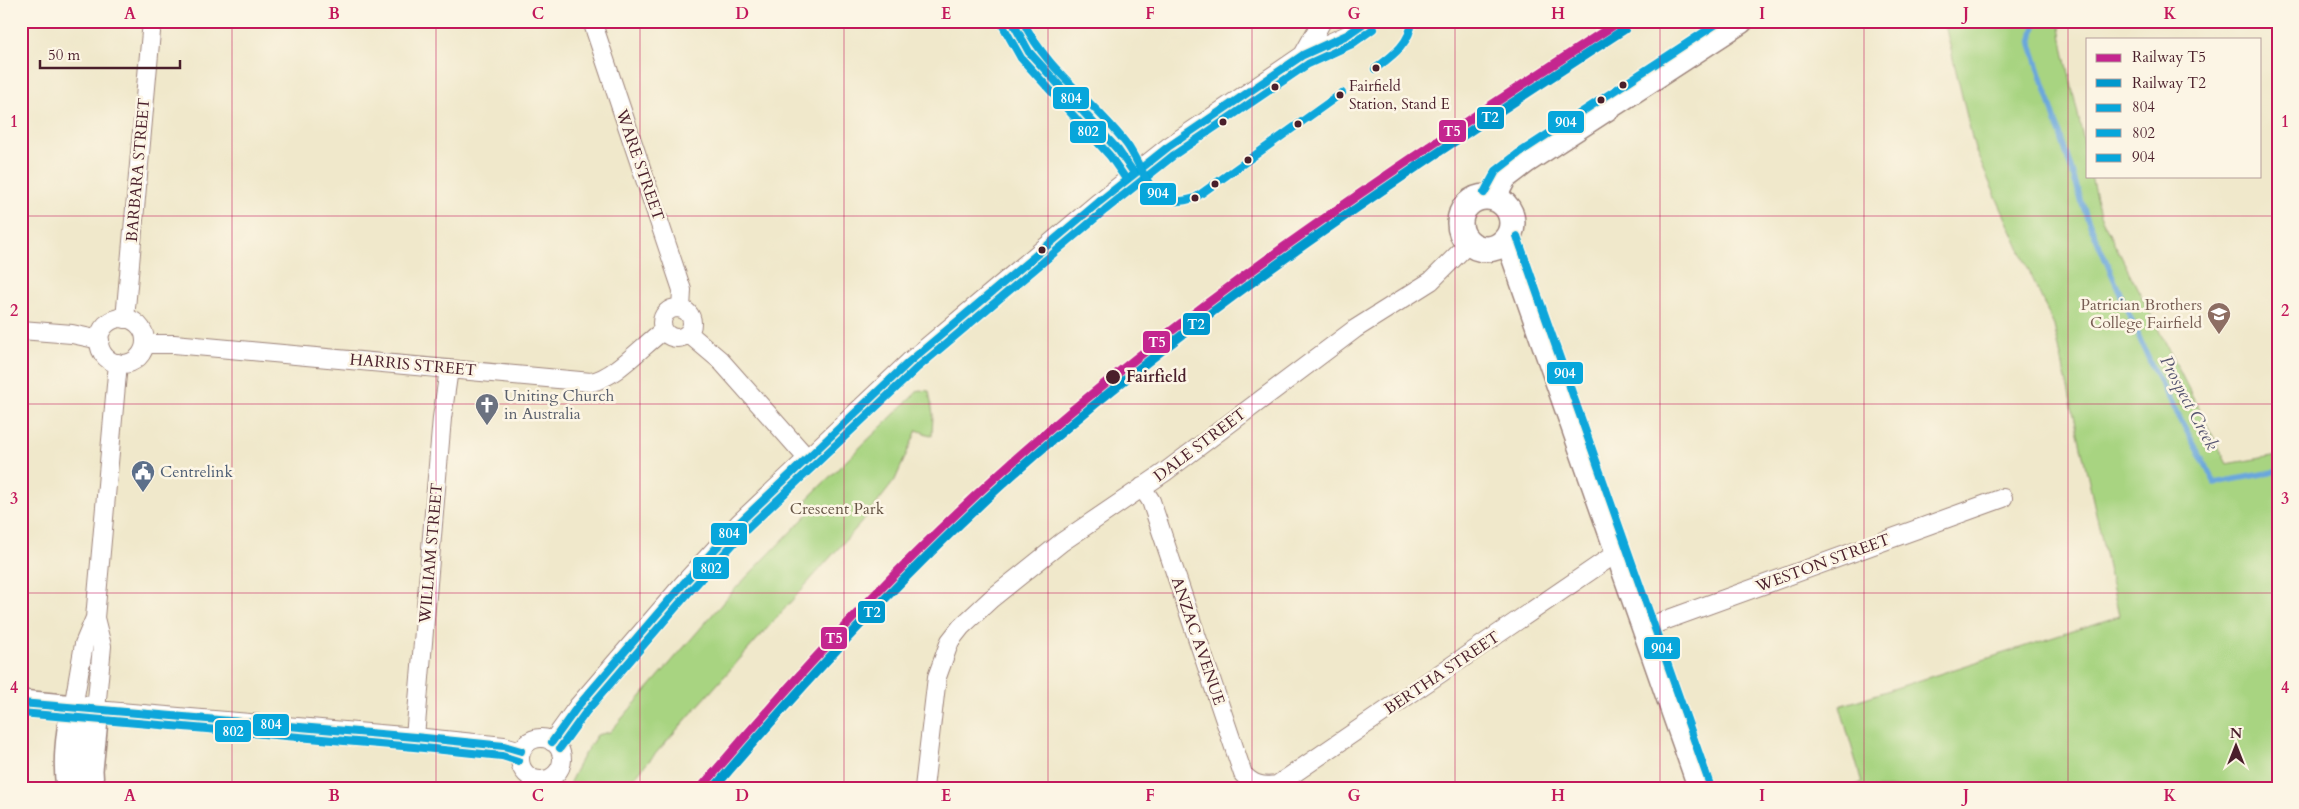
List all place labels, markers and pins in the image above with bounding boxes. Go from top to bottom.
unlabelled marker [1371,63,1381,73]
place label: Fairfield Station, Stand E [1349,76,1450,114]
unlabelled marker [1618,80,1628,90]
unlabelled marker [1270,82,1280,92]
marker: Fairfield Station, Stand E [1335,90,1345,100]
unlabelled marker [1596,95,1606,105]
unlabelled marker [1218,117,1228,127]
unlabelled marker [1293,119,1303,129]
unlabelled marker [1243,155,1253,165]
unlabelled marker [1210,179,1220,189]
unlabelled marker [1190,193,1200,203]
unlabelled marker [1037,245,1047,255]
place label: Patrician Brothers College Fairfield [2080,294,2202,334]
school or university icon: Patrician Brothers College Fairfield [2206,301,2232,335]
place label: Fairfield [1126,366,1187,388]
marker: Fairfield [1104,368,1122,386]
place label: Uniting Church in Australia [504,385,615,425]
church icon: Uniting Church in Australia [474,392,500,426]
public building icon: Centrelink [130,459,156,493]
place label: Centrelink [160,461,233,483]

